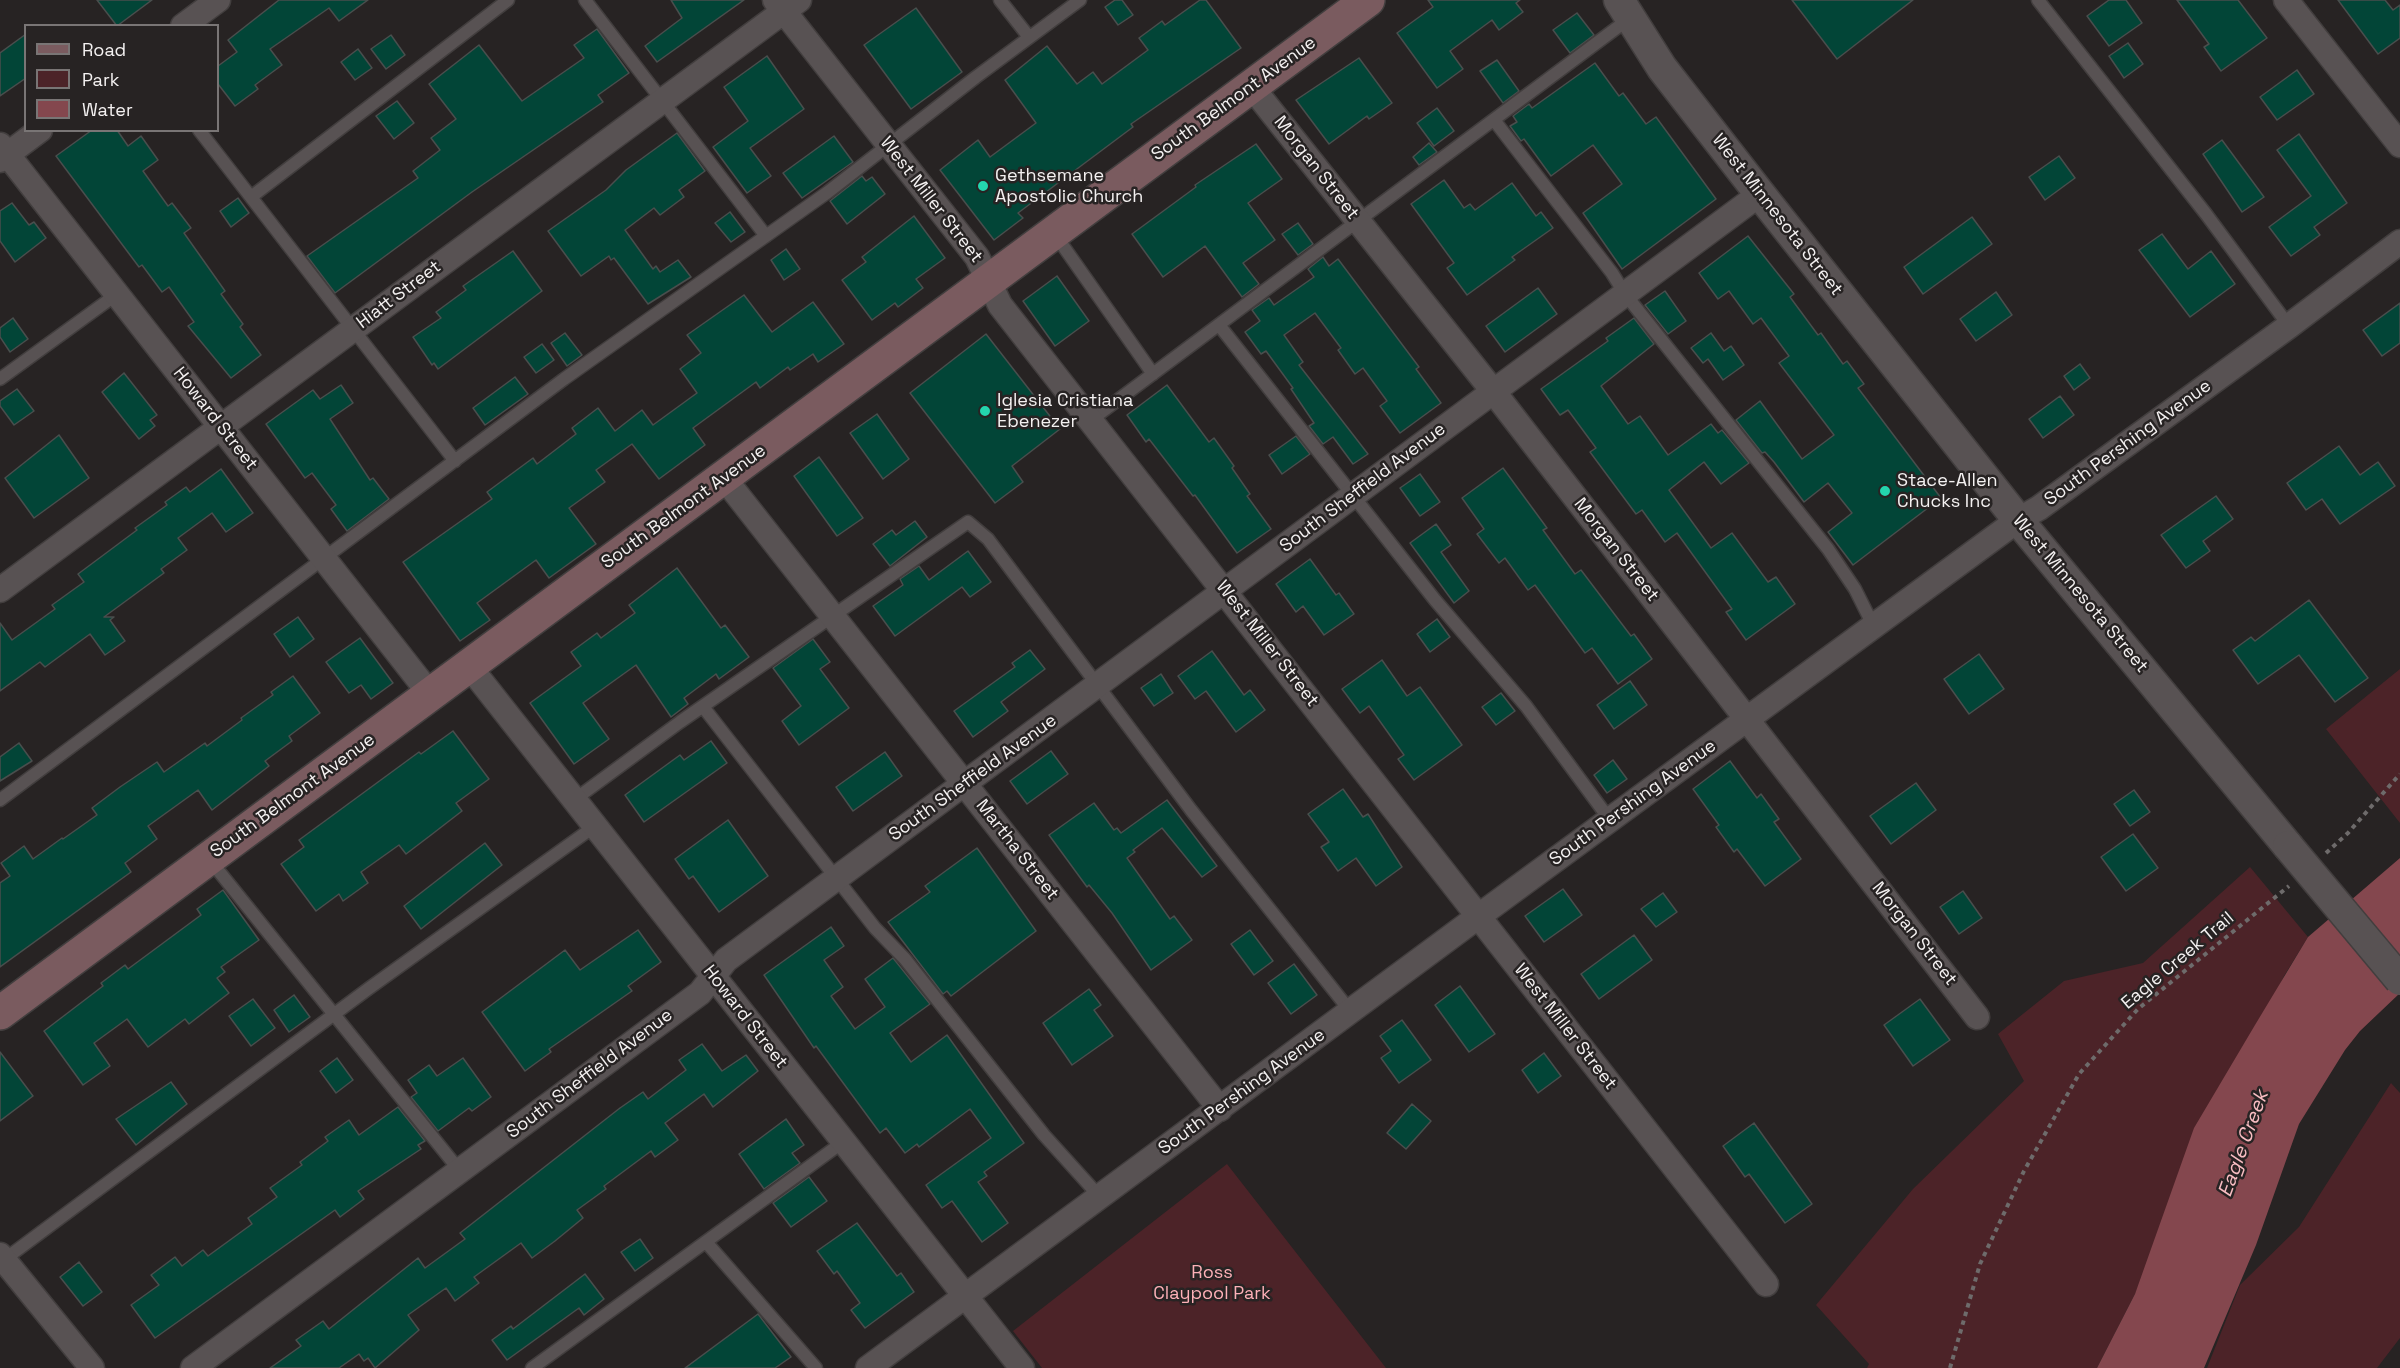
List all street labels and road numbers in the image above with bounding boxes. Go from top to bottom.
street label: South Belmont Avenue [1148,32,1320,166]
street label: Morgan Street [1269,112,1363,224]
street label: West Minnesota Street [1707,130,1847,300]
street label: West Miller Street [875,133,987,267]
street label: Hiatt Street [352,256,446,334]
street label: Howard Street [168,363,262,475]
street label: South Pershing Avenue [2040,375,2216,511]
street label: South Sheffield Avenue [1276,419,1450,557]
street label: South Belmont Avenue [598,440,770,574]
street label: Morgan Street [1569,494,1663,606]
street label: West Minnesota Street [2008,511,2152,677]
street label: West Miller Street [1211,577,1323,711]
street label: South Sheffield Avenue [885,710,1061,846]
street label: South Belmont Avenue [207,729,379,863]
street label: South Pershing Avenue [1545,735,1721,871]
street label: Martha Street [971,795,1063,905]
street label: Morgan Street [1867,878,1961,990]
street label: Eagle Creek Trail [2117,908,2239,1014]
street label: West Miller Street [1509,960,1621,1094]
street label: Howard Street [698,961,792,1073]
street label: South Sheffield Avenue [503,1005,677,1143]
street label: South Pershing Avenue [1154,1024,1330,1160]

